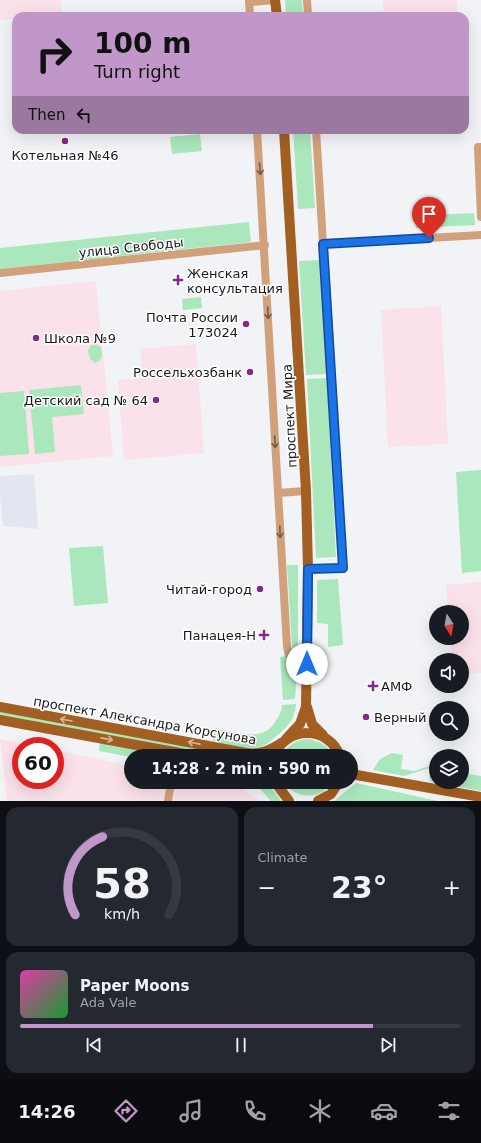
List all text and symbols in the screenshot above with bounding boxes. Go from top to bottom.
text: 100 m [94,27,191,60]
icon: right [28,28,80,80]
text: Turn right [94,61,180,82]
icon: left [73,104,95,126]
text: Then [28,106,65,124]
marker: Котельная №46 [60,136,70,146]
place label: Котельная №46 [11,148,119,163]
one-way arrow [256,162,263,175]
pin [412,197,446,238]
icon: arrive [418,203,440,225]
street label: улица Свободы [78,235,184,260]
place label: Женская консультация [187,266,283,296]
marker: Женская консультация [172,274,184,286]
one-way arrow [265,306,272,319]
place label: Почта России 173024 [146,310,238,340]
marker: Почта России 173024 [241,319,251,329]
place label: Школа №9 [44,331,116,346]
marker: Школа №9 [31,333,41,343]
street label: проспект Мира [279,364,300,468]
place label: Россельхозбанк [133,365,242,380]
marker: Россельхозбанк [245,367,255,377]
place label: Детский сад № 64 [24,393,148,408]
marker: Детский сад № 64 [151,395,161,405]
one-way arrow [272,435,279,448]
one-way arrow [276,525,283,538]
place label: Читай-город [166,582,252,597]
marker: Читай-город [255,584,265,594]
north arrow [429,605,469,645]
map controls [429,605,469,789]
place label: Панацея-Н [183,628,256,643]
marker: Панацея-Н [259,630,269,640]
position arrow [286,643,328,685]
button: sound [429,653,469,693]
place label: АМФ [381,679,412,694]
marker: АМФ [368,681,378,691]
street label: проспект Александра Корсунова [32,693,258,748]
button: search [429,701,469,741]
place label: Верный [374,710,426,725]
marker: Верный [361,712,371,722]
one-way arrow [60,715,73,723]
one-way arrow [100,736,113,744]
speed limit sign: 60 [12,737,64,789]
one-way arrow [188,739,201,747]
button: layers [429,749,469,789]
text: 14:28 · 2 min · 590 m [151,760,331,778]
text: Climate [258,850,308,865]
text: 58 [93,858,151,907]
text: 23° [331,870,388,905]
text: − [258,875,276,900]
text: + [443,875,461,900]
text: km/h [104,905,140,921]
text: Paper Moons [80,977,189,995]
text: Ada Vale [80,995,136,1010]
icon: previous [83,1034,105,1056]
icon: pause [230,1034,252,1056]
icon: next [377,1034,399,1056]
icon: directions [112,1097,140,1125]
icon: music [177,1097,205,1125]
icon: phone [241,1097,269,1125]
icon: climate [306,1097,334,1125]
icon: car [370,1097,398,1125]
icon: filters [435,1097,463,1125]
text: 14:26 [18,1101,76,1122]

